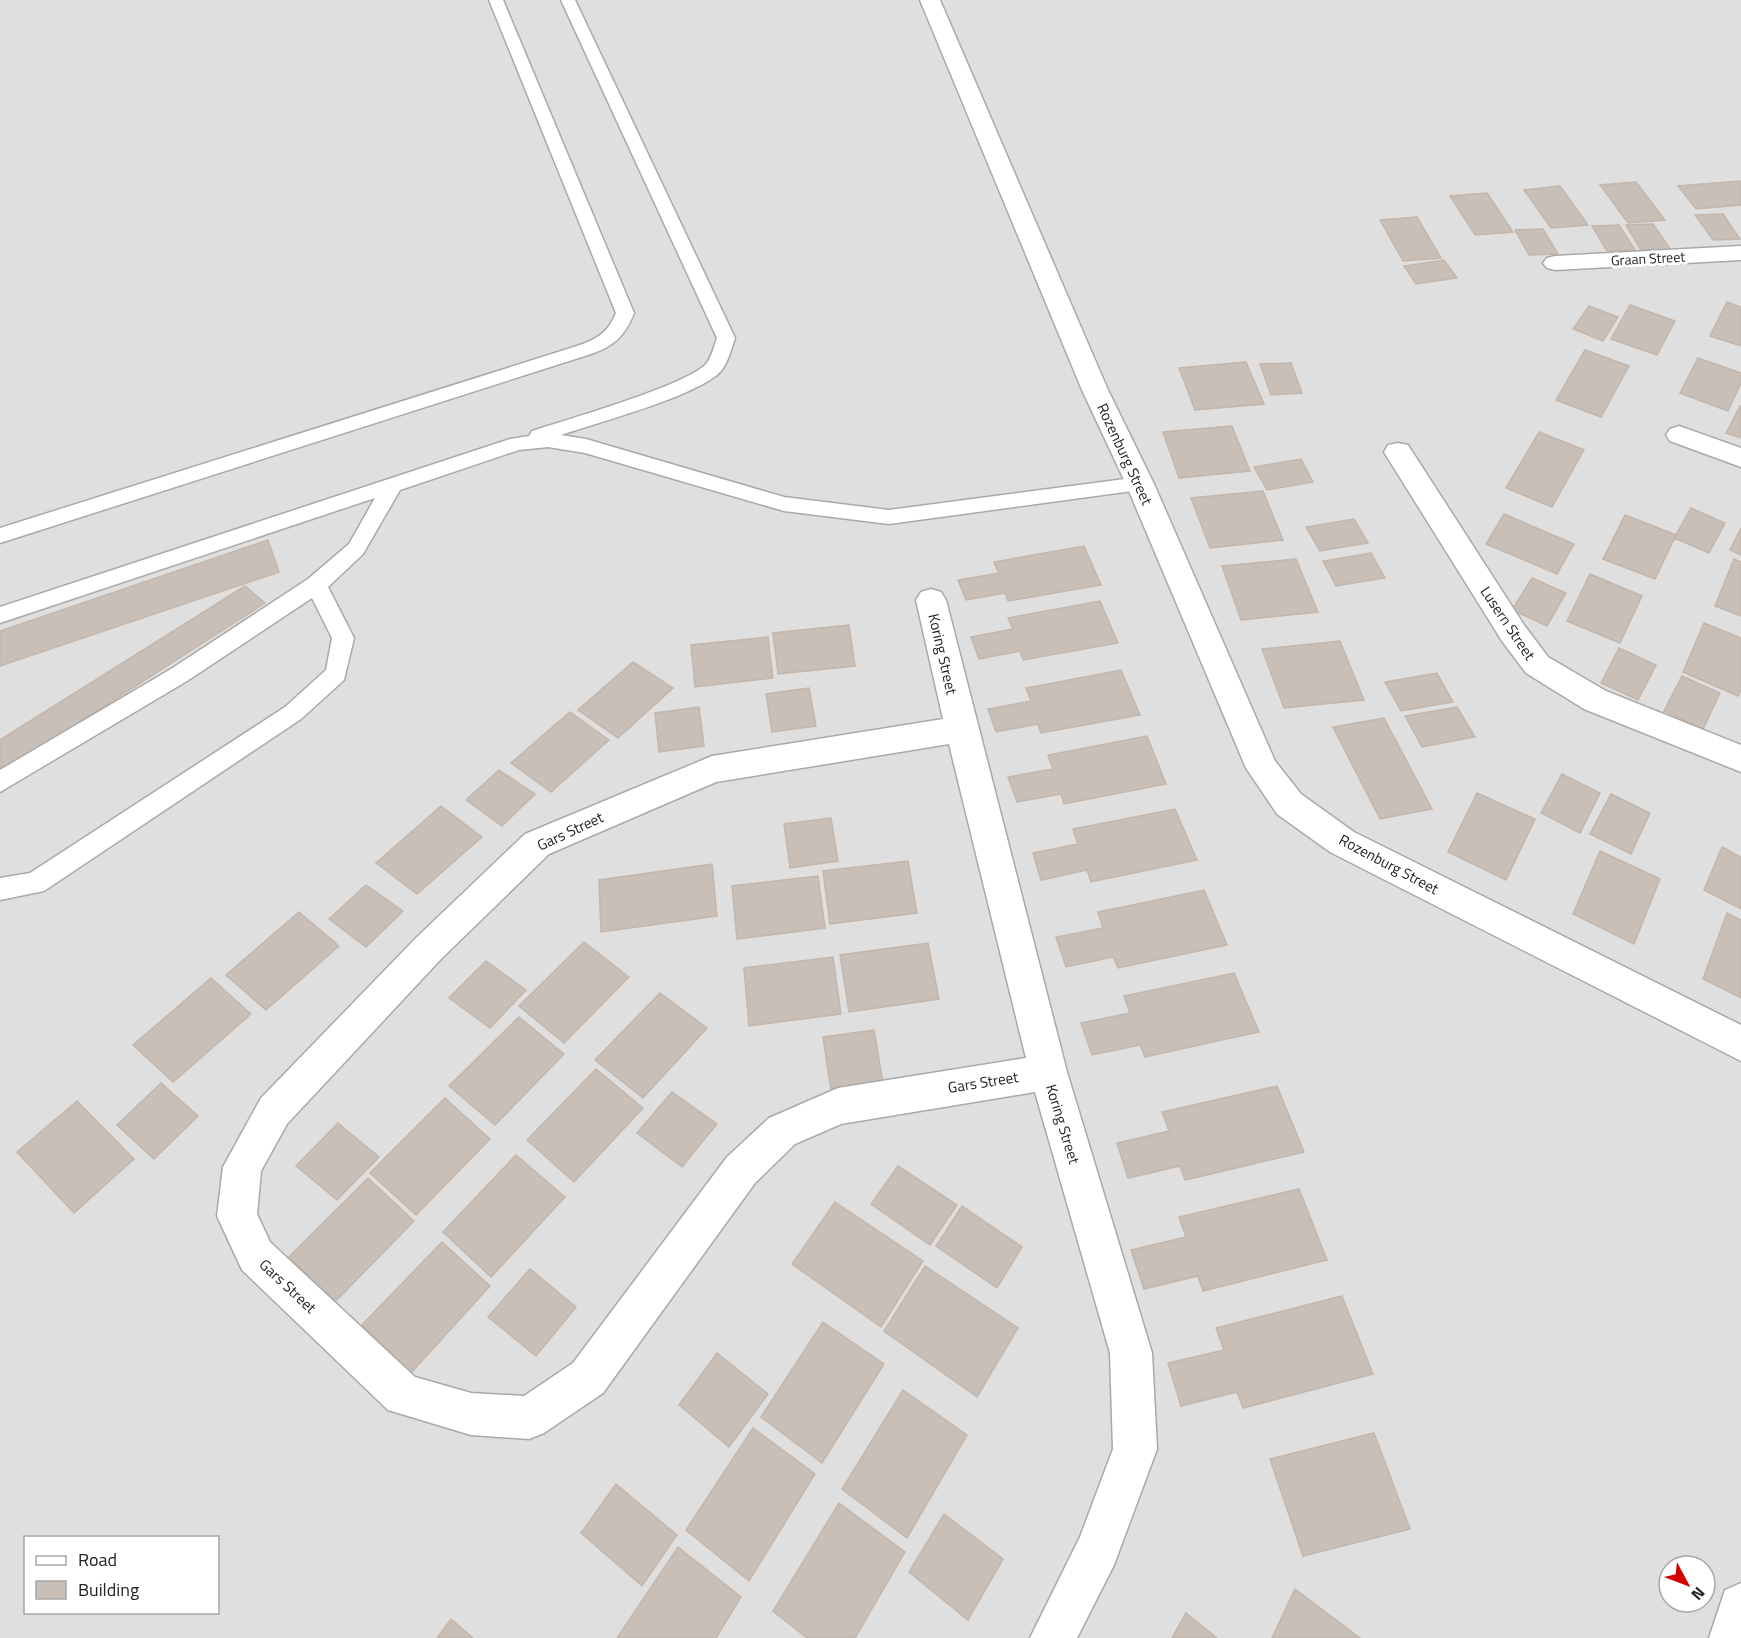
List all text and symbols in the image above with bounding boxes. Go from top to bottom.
street label: Graan Street [1610,246,1686,270]
street label: Rozenburg Street [1091,399,1159,509]
street label: Lusern Street [1475,581,1542,665]
street label: Koring Street [923,611,964,697]
street label: Gars Street [533,805,608,856]
street label: Rozenburg Street [1335,828,1444,900]
street label: Gars Street [946,1065,1021,1099]
street label: Koring Street [1040,1081,1086,1167]
street label: Gars Street [254,1253,322,1319]
legend [24,1536,219,1614]
text: Road [78,1546,117,1573]
north arrow [1657,1554,1717,1614]
text: Building [78,1576,139,1603]
text: N [1686,1582,1711,1606]

